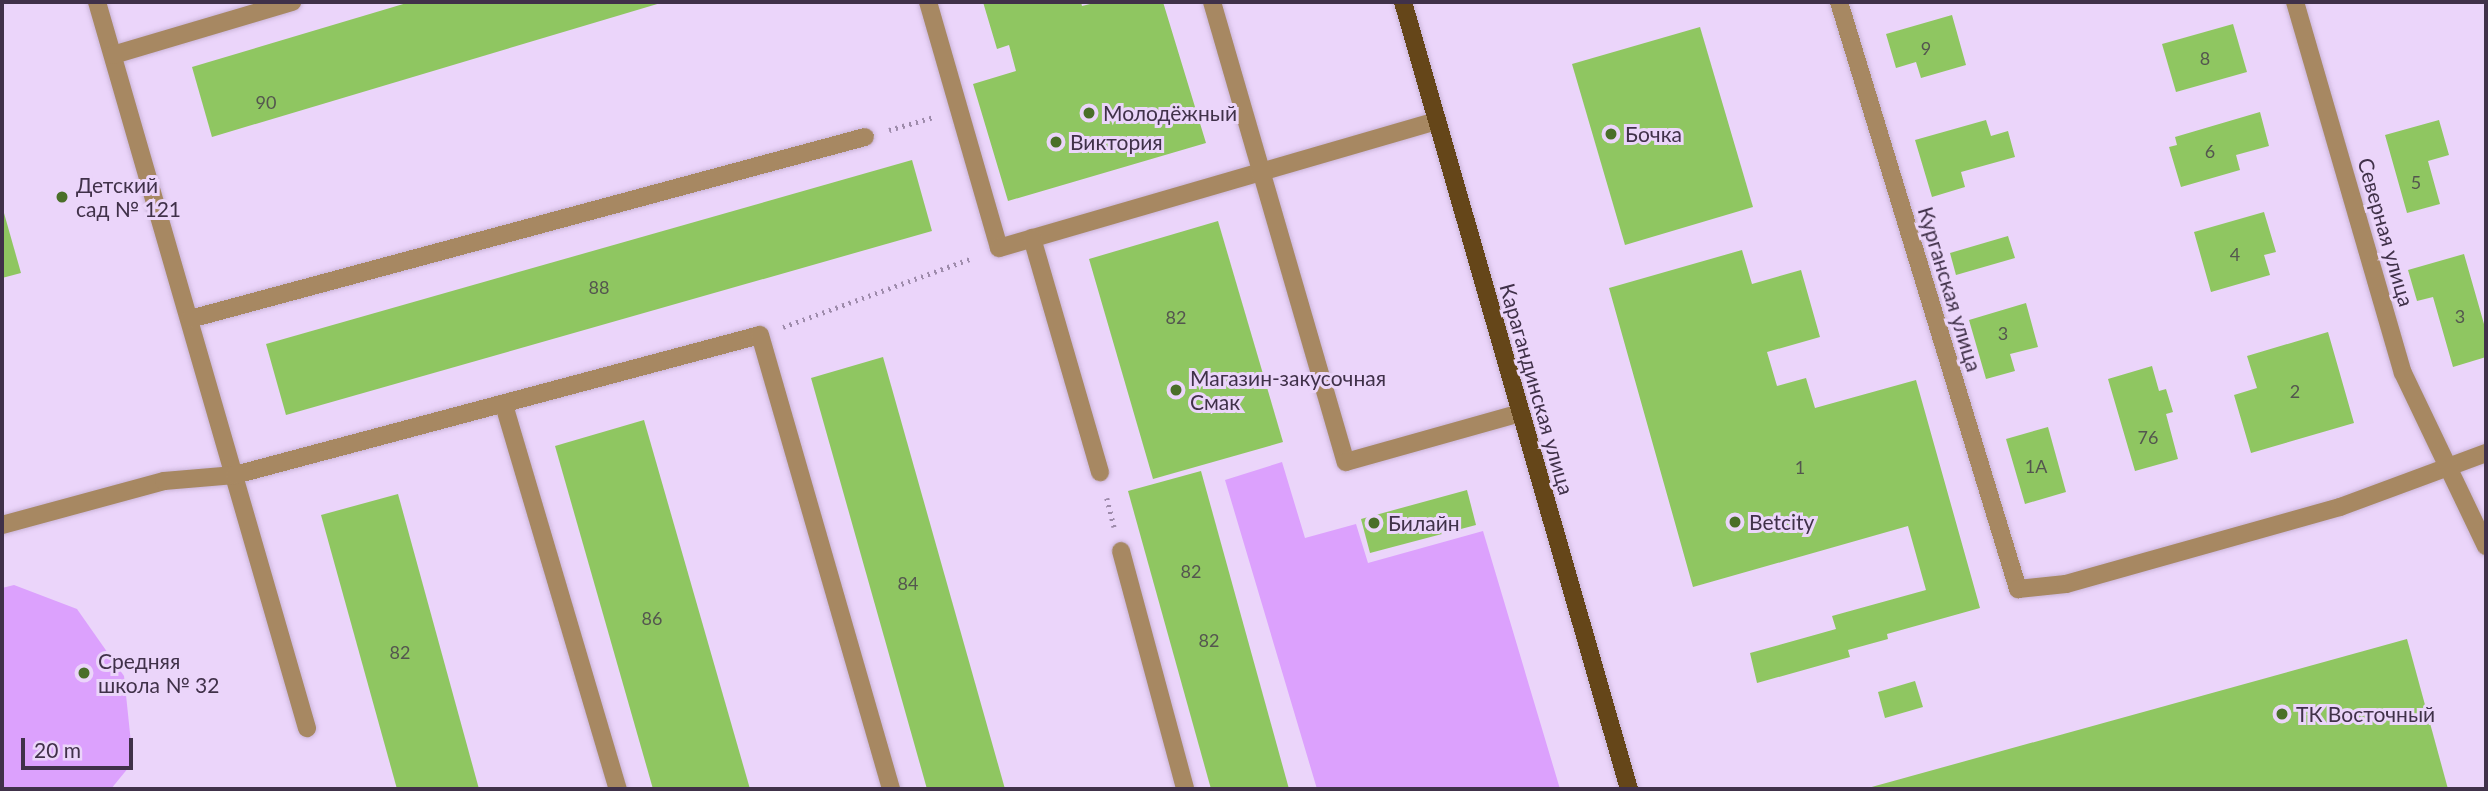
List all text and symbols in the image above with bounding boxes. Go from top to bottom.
house number: 9 [1921,37,1931,59]
house number: 8 [2200,47,2210,69]
house number: 90 [256,91,276,113]
place label: Молодёжный [1103,100,1237,126]
marker: Молодёжный [1081,105,1097,121]
place label: Бочка [1625,121,1682,147]
marker: Бочка [1603,126,1619,142]
place label: Виктория [1070,129,1163,155]
marker: Виктория [1048,134,1064,150]
house number: 6 [2205,140,2215,162]
street label: Северная улица [2353,155,2419,309]
house number: 5 [2411,171,2421,193]
place label: Детский сад № 121 [76,172,181,222]
marker: Детский сад № 121 [54,189,70,205]
street label: Курганская улица [1913,204,1987,374]
house number: 4 [2230,243,2240,265]
house number: 88 [589,276,609,298]
street label: Карагандинская улица [1495,280,1579,498]
house number: 3 [2455,305,2465,327]
house number: 82 [1166,306,1186,328]
house number: 3 [1998,322,2008,344]
place label: Магазин-закусочная Смак [1190,365,1386,415]
house number: 2 [2290,380,2300,402]
marker: Магазин-закусочная Смак [1168,382,1184,398]
house number: 76 [2138,426,2158,448]
house number: 1А [2025,455,2047,477]
house number: 1 [1795,456,1805,478]
place label: Betcity [1749,509,1814,535]
place label: Билайн [1388,510,1460,536]
marker: Betcity [1727,514,1743,530]
marker: Билайн [1366,515,1382,531]
house number: 82 [1181,560,1201,582]
house number: 84 [898,572,918,594]
house number: 86 [642,607,662,629]
house number: 82 [1199,629,1219,651]
house number: 82 [390,641,410,663]
place label: Средняя школа № 32 [98,648,219,698]
marker: Средняя школа № 32 [76,665,92,681]
place label: ТК Восточный [2296,701,2435,727]
marker: ТК Восточный [2274,706,2290,722]
scale bar [24,724,136,768]
text: 20 m [34,737,81,762]

